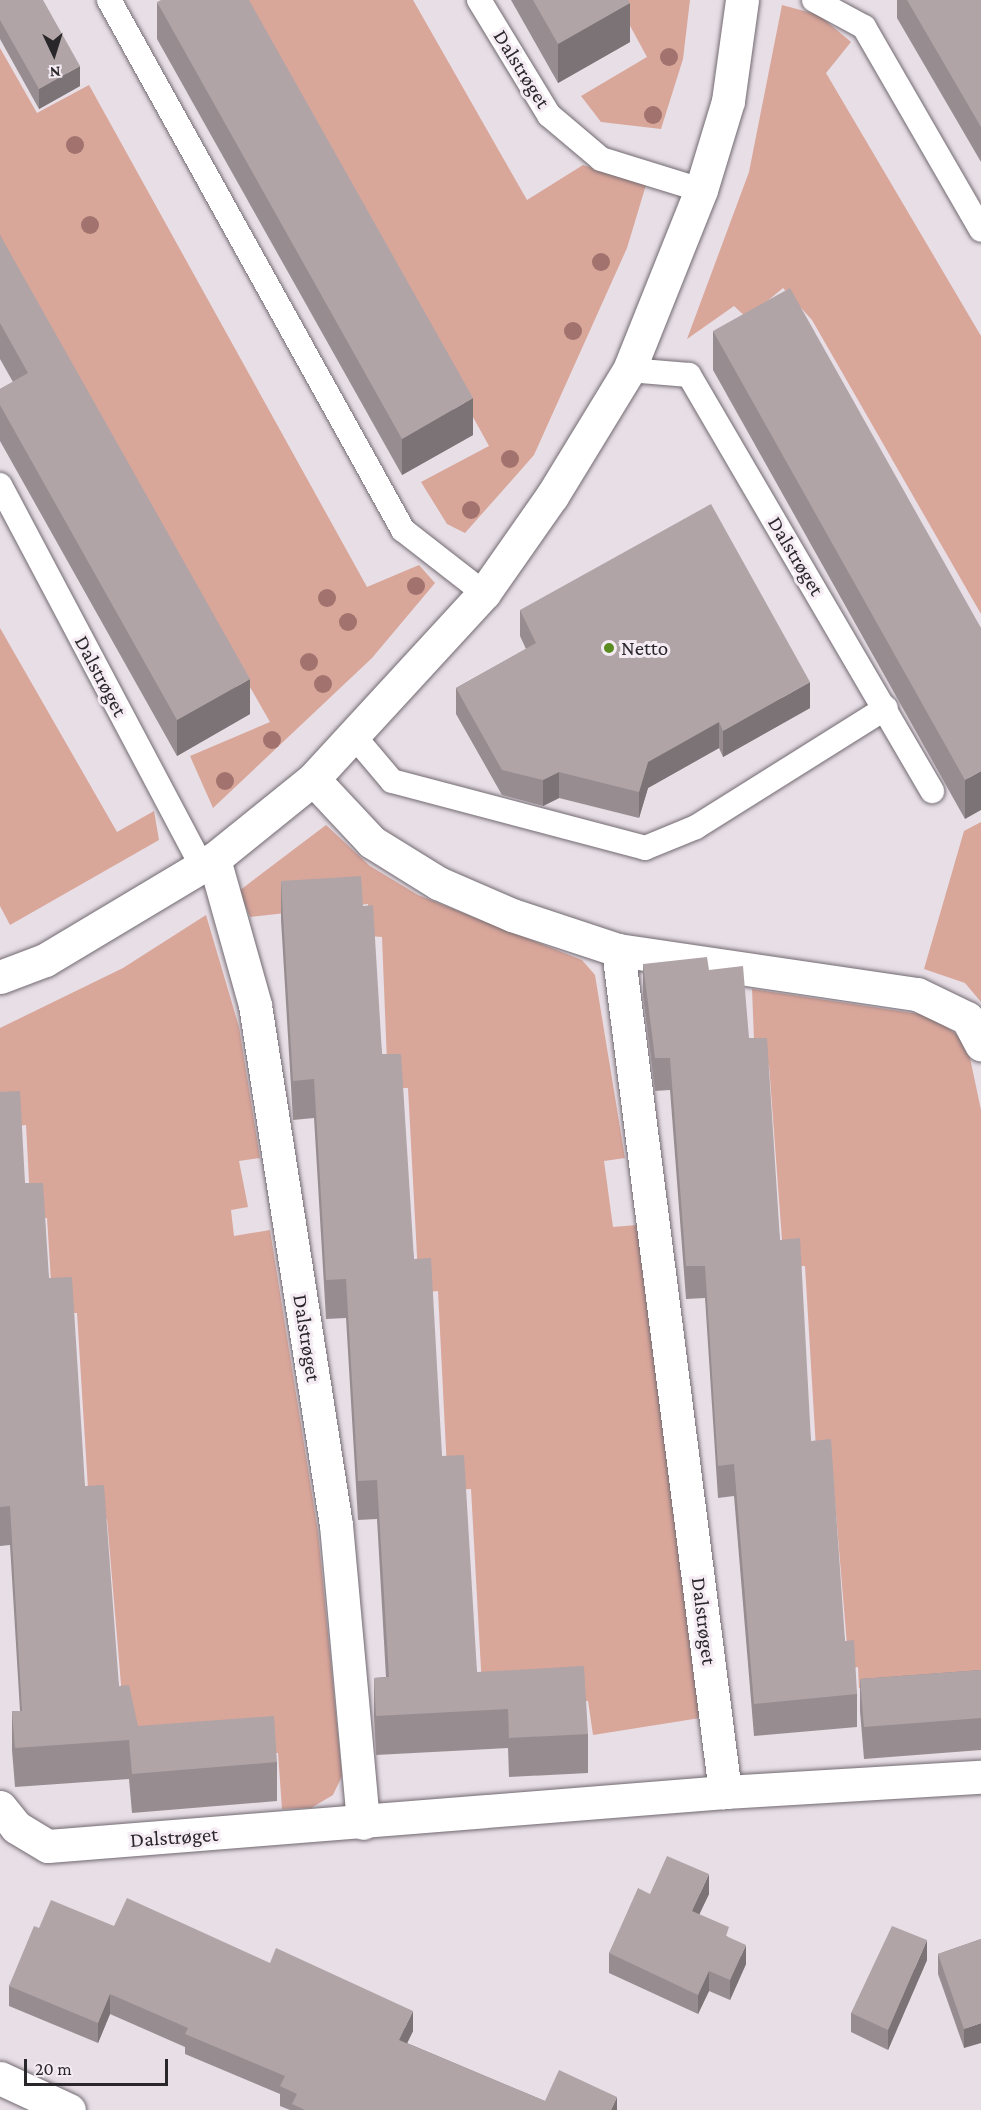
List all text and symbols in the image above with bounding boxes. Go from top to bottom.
north arrow [24,24,84,84]
street label: Dalstrøget [488,25,556,113]
text: N [49,64,61,81]
street label: Dalstrøget [763,512,829,600]
street label: Dalstrøget [69,631,133,721]
place label: Netto [621,635,668,661]
marker: Netto [602,641,616,655]
street label: Dalstrøget [288,1293,326,1383]
street label: Dalstrøget [686,1576,722,1666]
street label: Dalstrøget [129,1821,219,1853]
scale bar [27,2047,171,2085]
text: 20 m [35,2059,72,2079]

